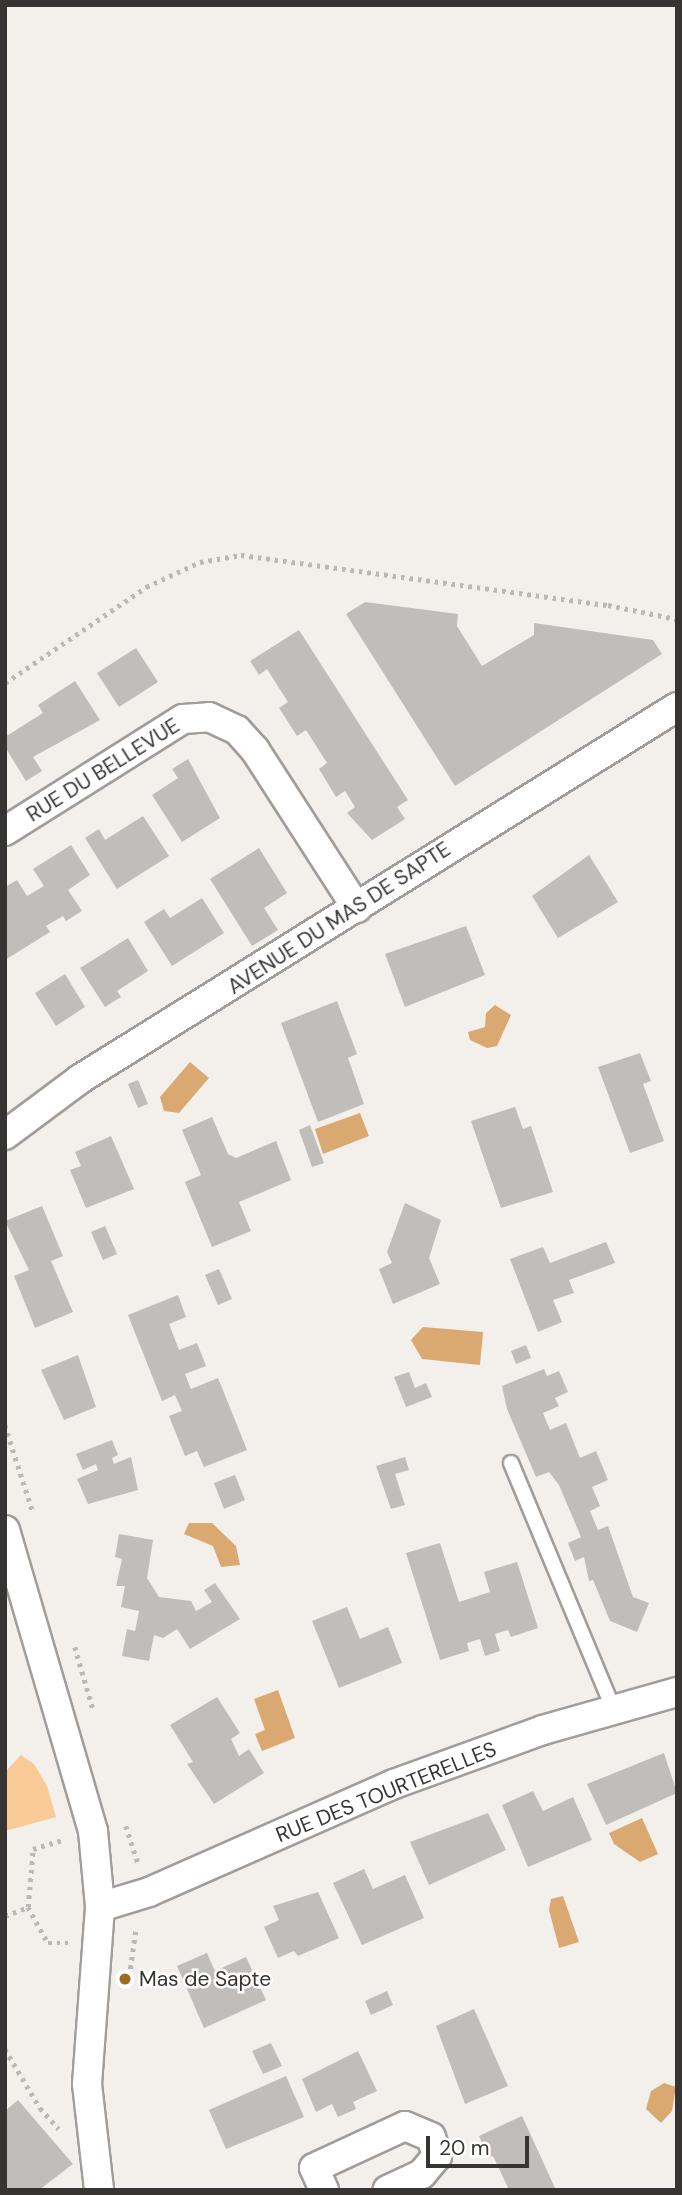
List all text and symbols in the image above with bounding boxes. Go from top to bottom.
street label: RUE DU BELLEVUE [22,713,184,827]
street label: AVENUE DU MAS DE SAPTE [223,836,455,1000]
street label: RUE DES TOURTERELLES [272,1736,500,1848]
place label: Mas de Sapte [139,1966,271,1992]
marker: Mas de Sapte [117,1971,133,1987]
scale bar [430,2122,533,2166]
text: 20 m [439,2134,490,2162]

